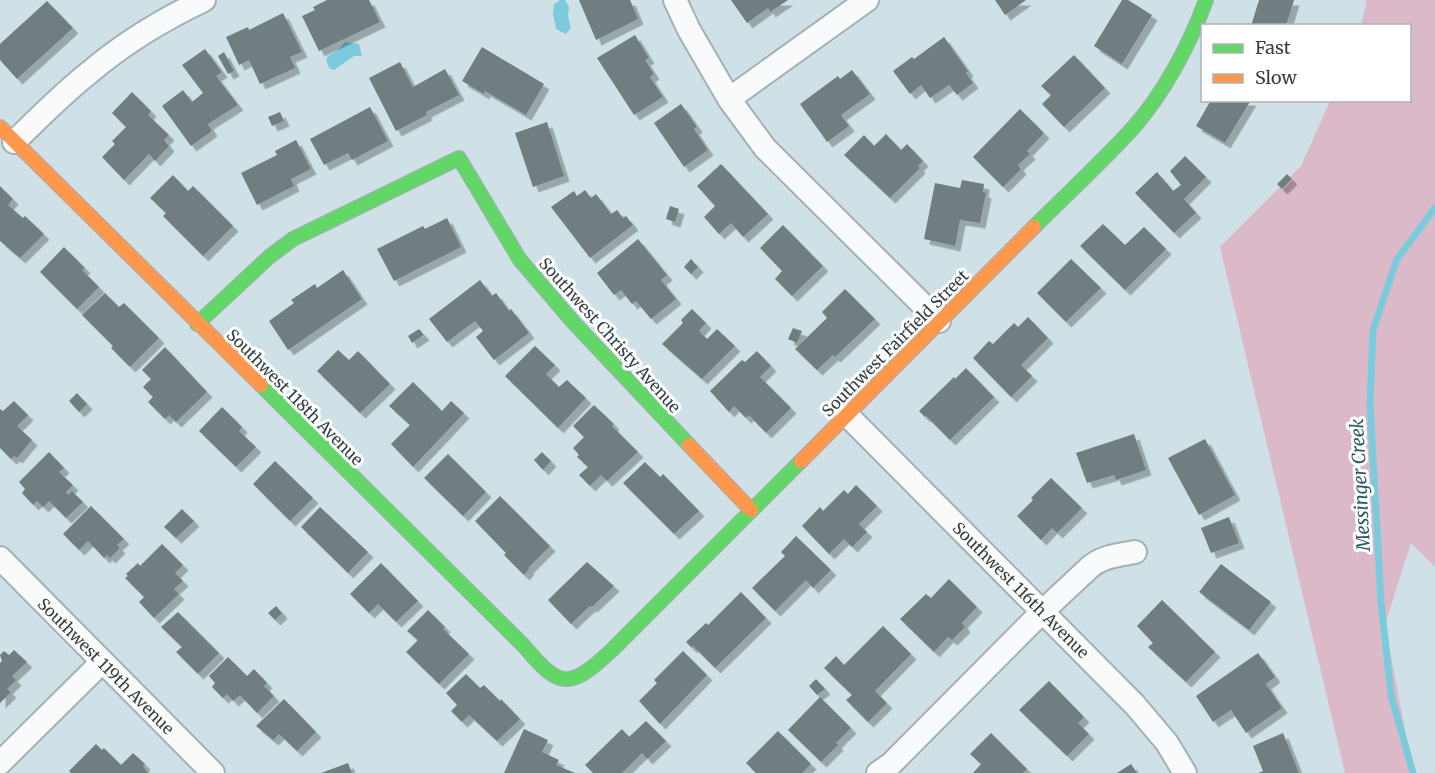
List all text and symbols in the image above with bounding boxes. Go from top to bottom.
legend [1201,24,1411,102]
text: Fast [1255,36,1291,59]
text: Slow [1255,66,1298,89]
street label: Southwest Christy Avenue [535,253,685,417]
street label: Southwest Fairfield Street [818,265,973,420]
street label: Southwest 118th Avenue [223,325,367,469]
water label: Messinger Creek [1345,418,1375,553]
street label: Southwest 116th Avenue [949,518,1093,662]
street label: Southwest 119th Avenue [34,594,178,738]

